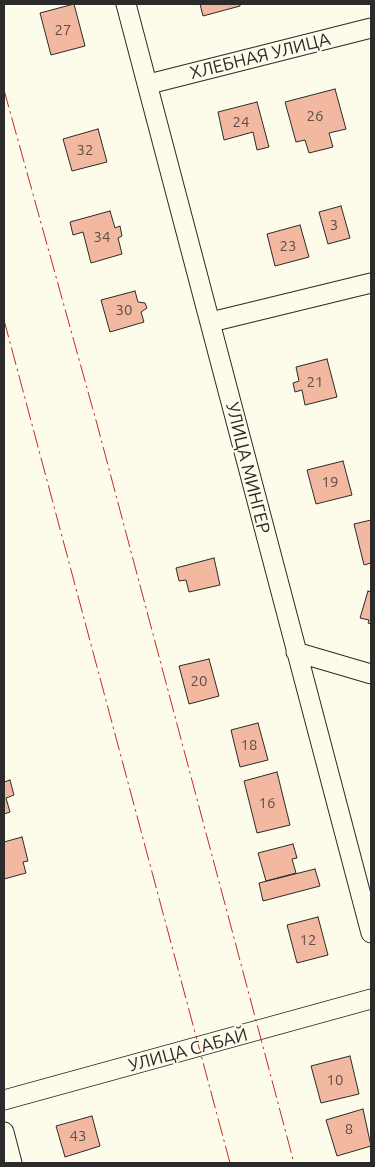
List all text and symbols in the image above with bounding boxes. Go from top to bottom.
house number: 27 [55,21,71,39]
street label: ХЛЕБНАЯ УЛИЦА [188,28,332,84]
house number: 26 [307,107,323,125]
house number: 24 [233,113,249,131]
house number: 32 [77,141,93,159]
house number: 3 [330,216,338,234]
house number: 34 [94,228,110,246]
house number: 23 [280,237,296,255]
house number: 30 [116,301,132,319]
house number: 21 [307,373,323,391]
street label: УЛИЦА МИНГЕР [221,400,275,536]
house number: 19 [322,473,338,491]
house number: 20 [191,672,207,690]
house number: 18 [241,736,257,754]
house number: 16 [259,794,275,812]
house number: 12 [300,931,316,949]
street label: УЛИЦА САБАЙ [126,1024,250,1076]
house number: 10 [327,1071,343,1089]
house number: 8 [345,1120,353,1138]
house number: 43 [70,1127,86,1145]

